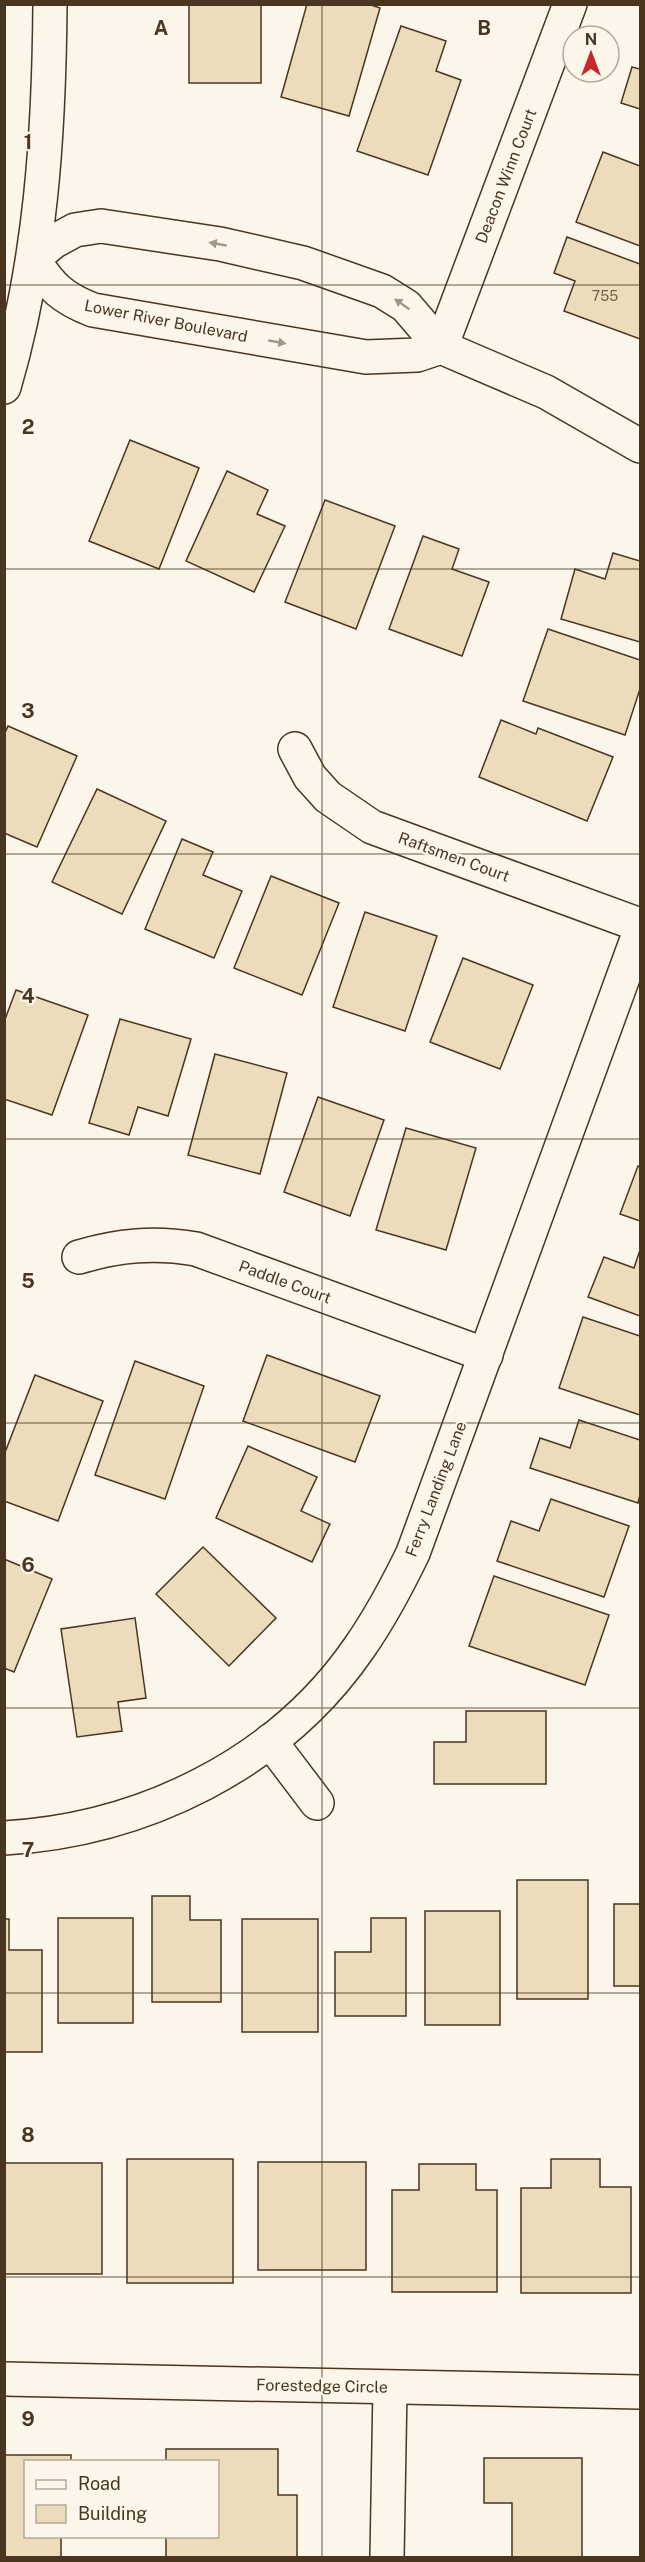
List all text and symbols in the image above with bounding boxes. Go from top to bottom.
text: A [154,16,168,40]
text: B [477,16,491,40]
north arrow [561,24,621,84]
text: N [585,30,597,49]
street label: Deacon Winn Court [472,106,540,246]
text: 1 [24,130,32,154]
one-way arrow [208,239,227,248]
house number: 755 [592,288,618,304]
street label: Lower River Boulevard [83,296,249,346]
one-way arrow [394,298,410,310]
one-way arrow [268,337,287,346]
text: 2 [22,415,34,439]
text: 3 [21,699,35,723]
street label: Raftsmen Court [396,828,512,886]
text: 4 [21,984,35,1008]
street label: Paddle Court [236,1256,334,1308]
text: 5 [21,1269,35,1293]
street label: Ferry Landing Lane [401,1419,471,1559]
text: 6 [21,1553,35,1577]
text: 7 [22,1838,34,1862]
text: 8 [21,2123,35,2147]
street label: Forestedge Circle [256,2375,388,2397]
text: 9 [21,2407,35,2431]
legend [24,2460,219,2538]
text: Road [78,2473,121,2494]
text: Building [78,2503,147,2524]

